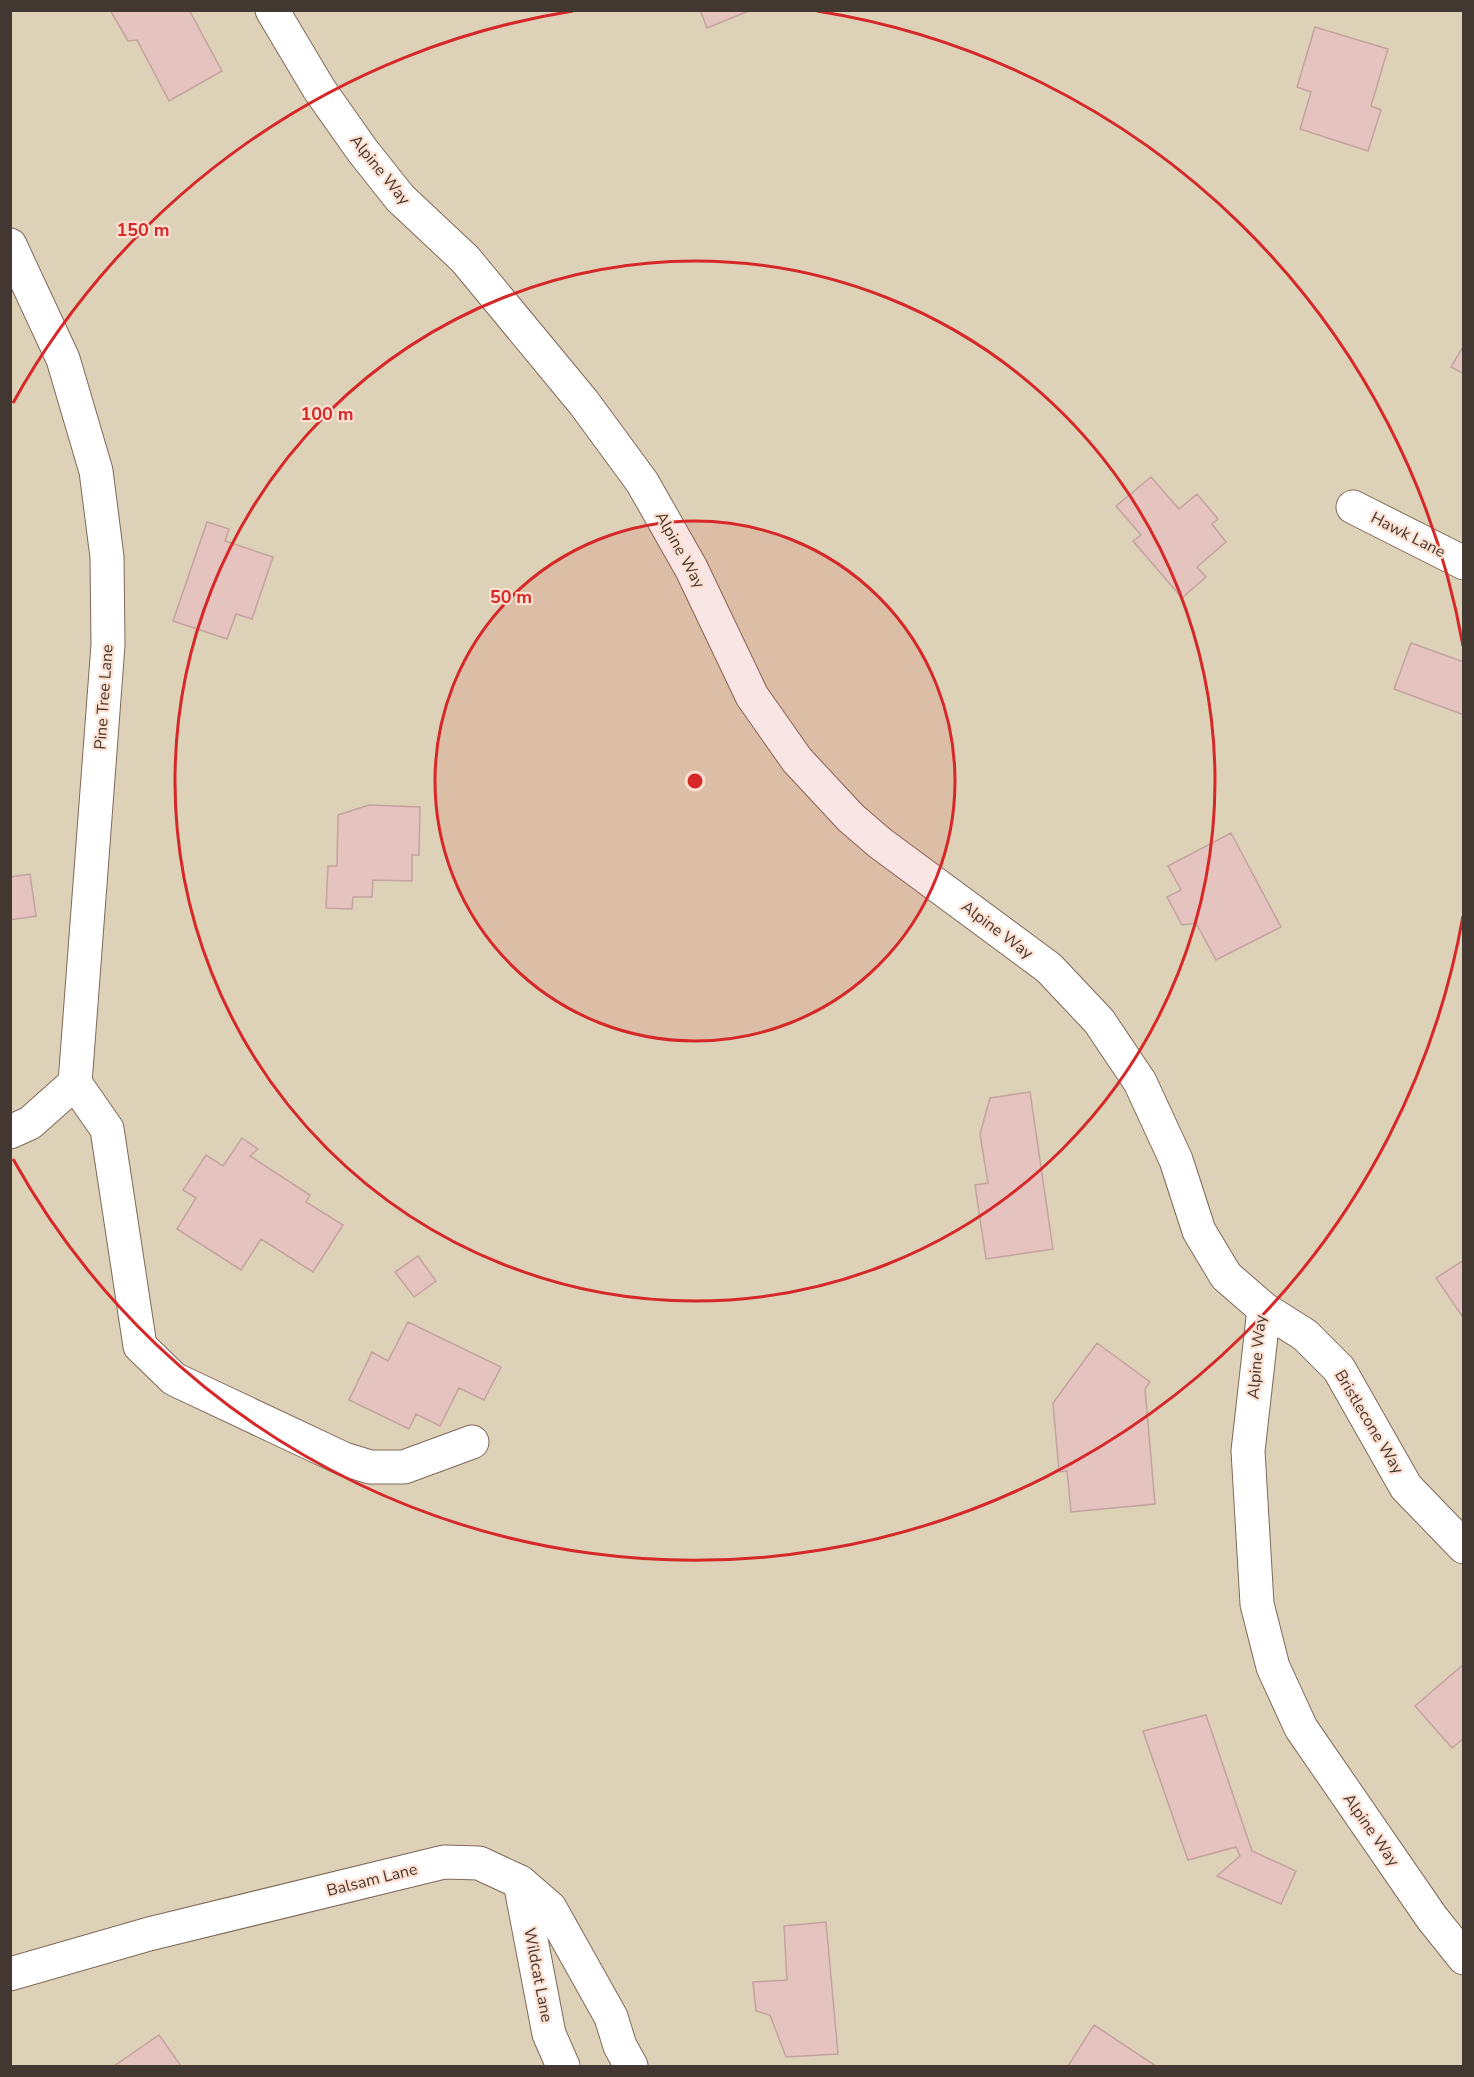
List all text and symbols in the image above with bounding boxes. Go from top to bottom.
street label: Alpine Way [345,130,416,210]
text: 150 m [116,218,170,242]
text: 100 m [300,402,354,426]
street label: Hawk Lane [1367,507,1449,563]
street label: Alpine Way [650,508,710,593]
text: 50 m [490,585,532,609]
street label: Pine Tree Lane [89,644,119,750]
centre of rings [685,771,705,791]
street label: Alpine Way [957,896,1038,965]
street label: Alpine Way [1242,1313,1272,1400]
street label: Bristlecone Way [1329,1366,1409,1479]
street label: Alpine Way [1338,1789,1405,1872]
street label: Balsam Lane [324,1858,420,1902]
street label: Wildcat Lane [518,1926,558,2024]

